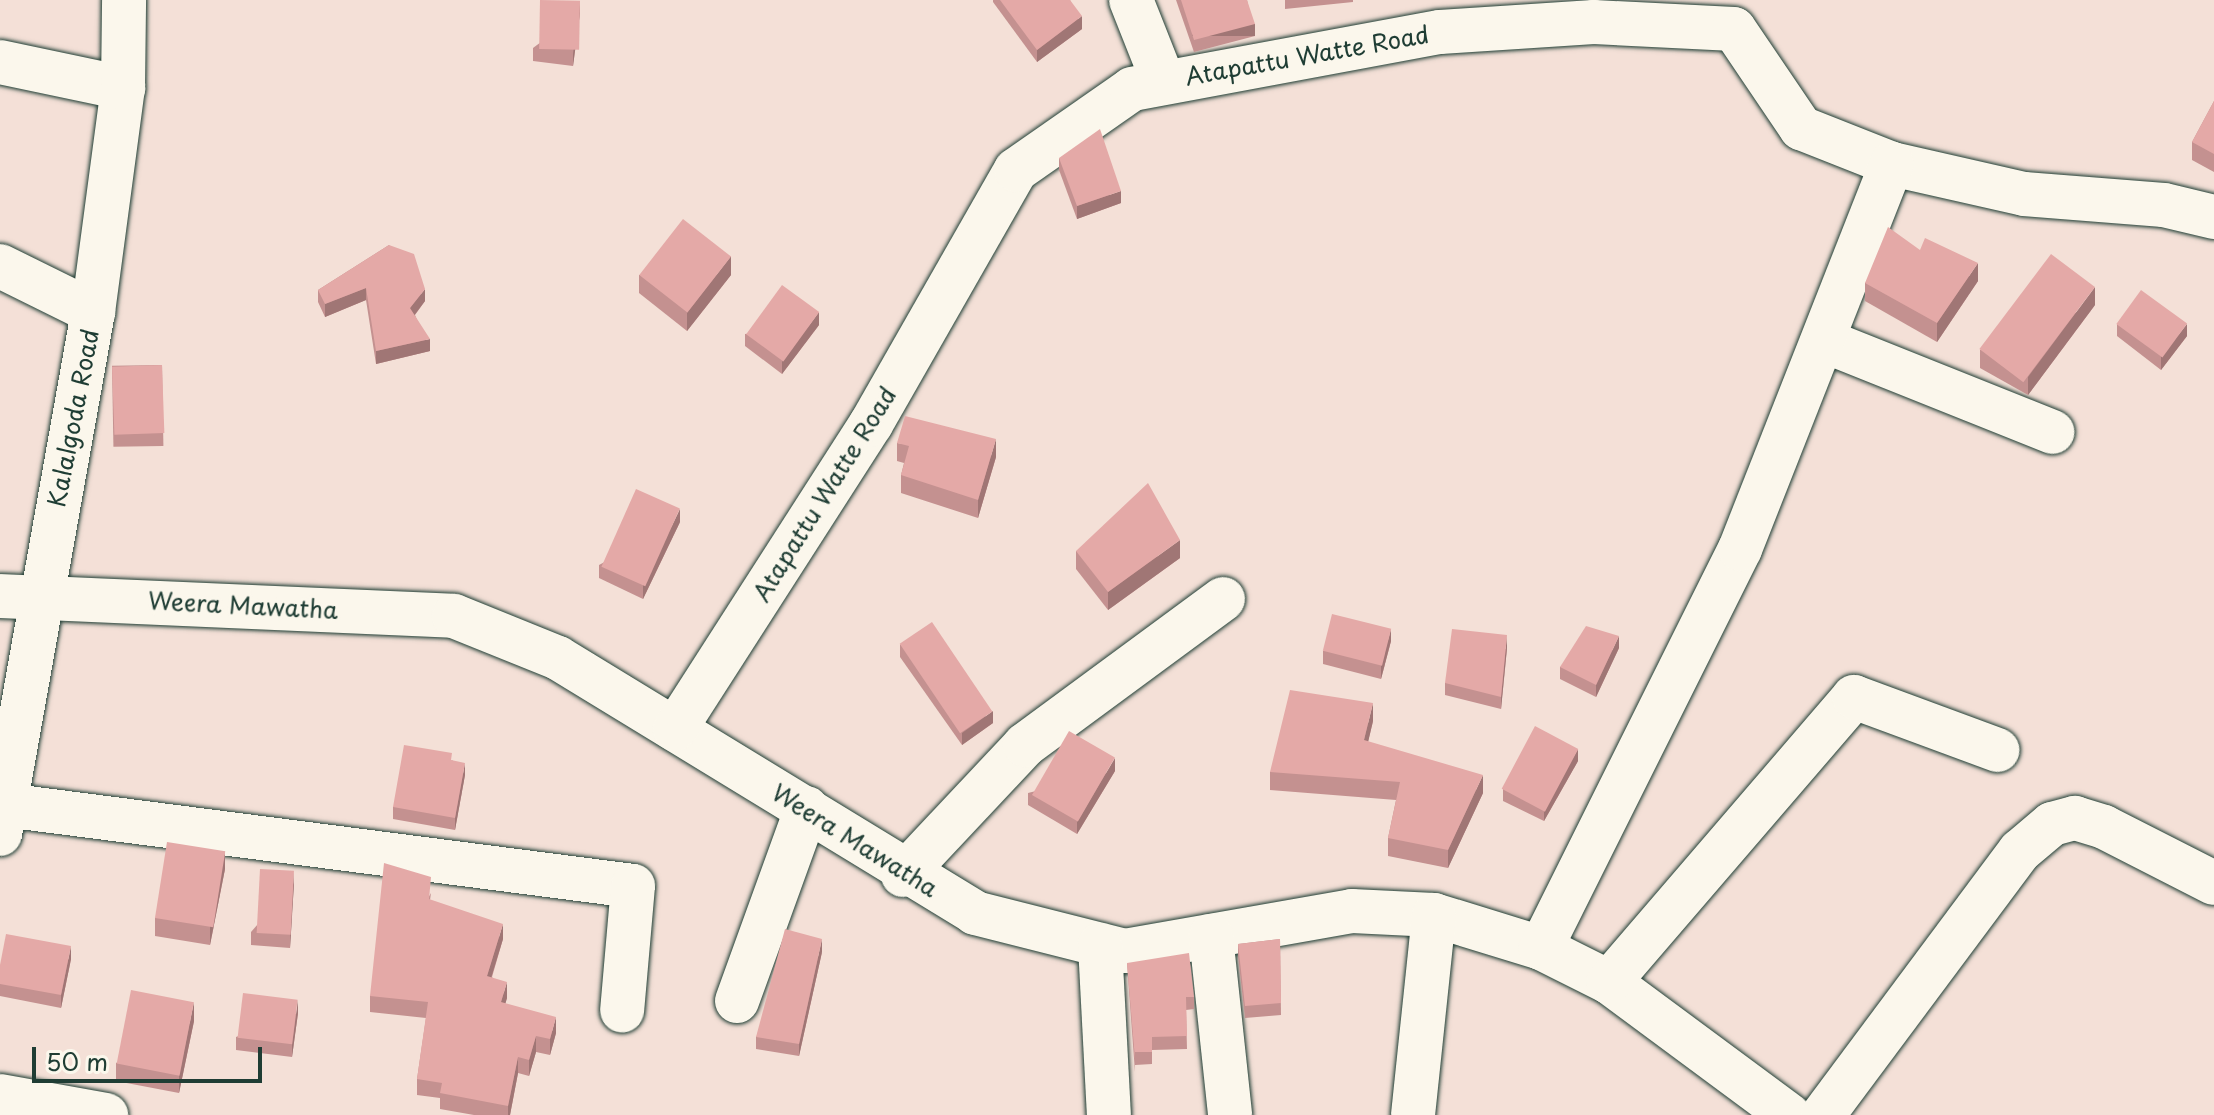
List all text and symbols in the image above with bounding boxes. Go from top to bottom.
street label: Atapattu Watte Road [1182,19,1432,91]
street label: Kalalgoda Road [42,326,104,510]
street label: Atapattu Watte Road [746,381,902,607]
street label: Weera Mawatha [147,586,339,624]
street label: Weera Mawatha [767,777,943,903]
scale bar [36,1031,266,1081]
text: 50 m [46,1043,108,1079]

